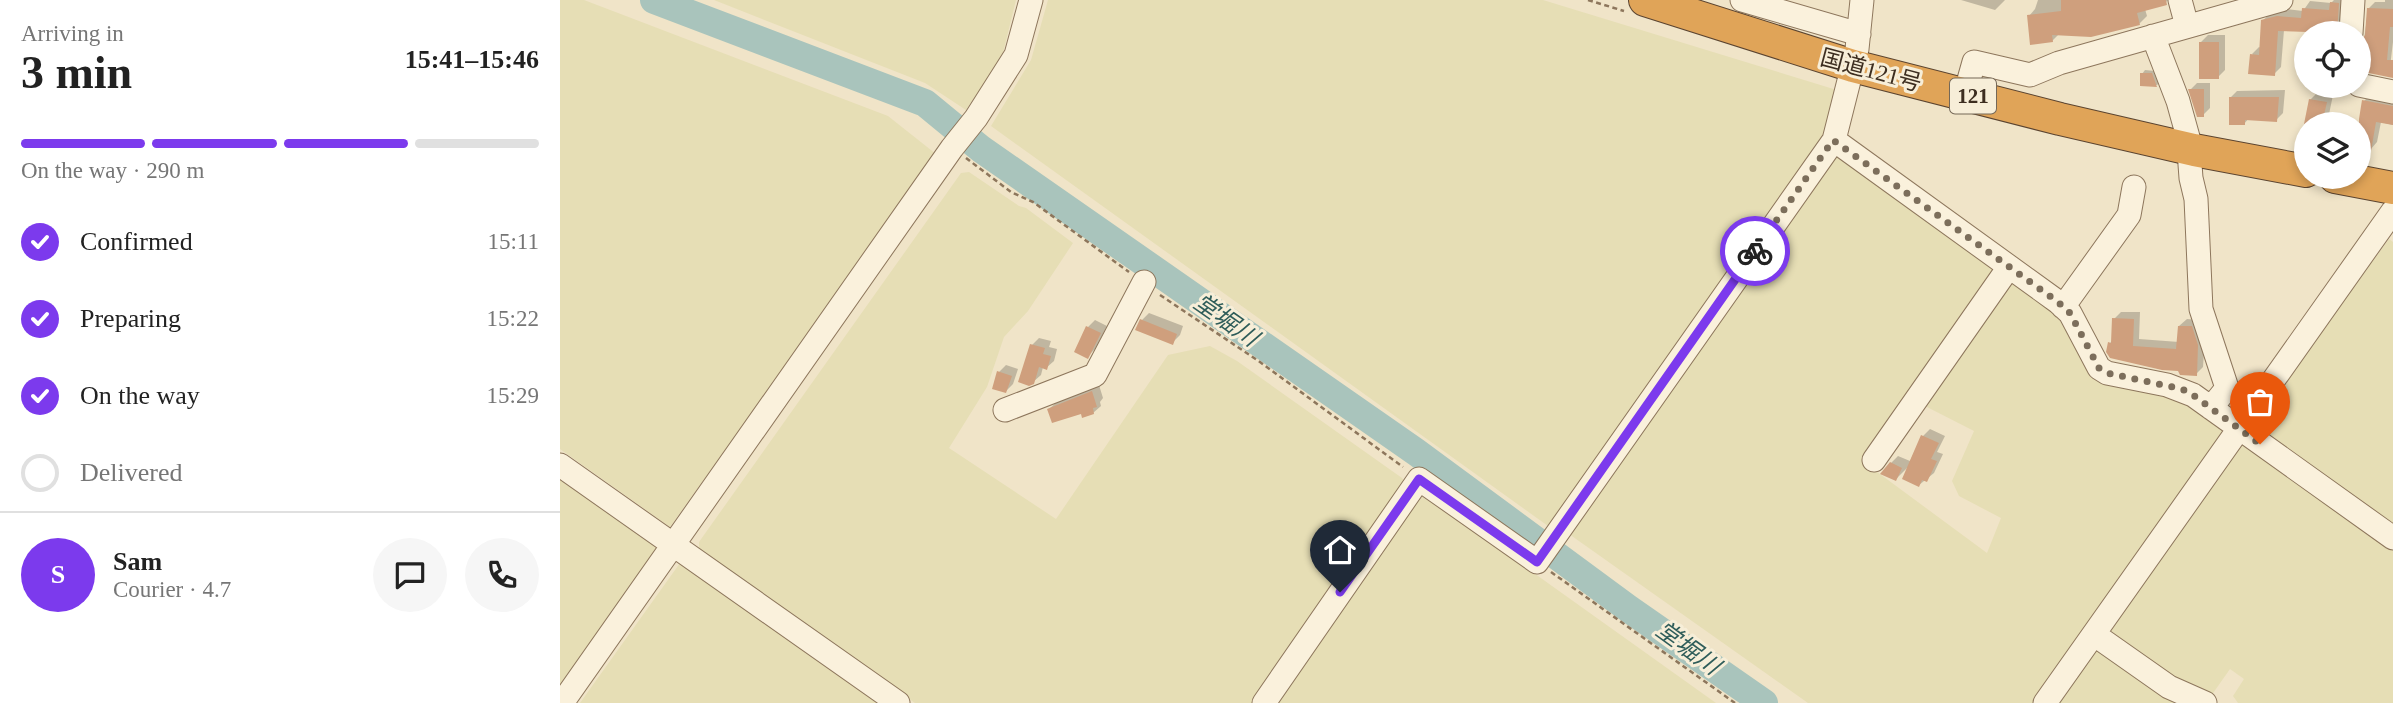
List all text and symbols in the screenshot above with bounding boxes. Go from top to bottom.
text: Arriving in [21,21,124,46]
map controls [2294,21,2371,189]
button: locate [2294,21,2371,98]
text: 15:41–15:46 [405,45,539,74]
street label: 国道121号 [1818,45,1924,96]
text: 3 min [21,47,132,98]
road number: 121 [1950,78,1996,114]
button: layers [2294,112,2371,189]
text: On the way · 290 m [21,158,204,183]
courier [1720,216,1790,286]
icon: check [21,223,59,261]
text: Confirmed [80,227,193,256]
text: 15:11 [487,229,539,254]
icon: bike [1736,232,1774,270]
water label: 堂堀川 [1189,289,1265,353]
icon: check [21,300,59,338]
text: Preparing [80,304,181,333]
text: 15:22 [487,306,539,331]
pin [2230,372,2290,444]
icon: check [21,377,59,415]
text: On the way [80,381,200,410]
text: 15:29 [487,383,539,408]
icon: bag [2241,383,2279,421]
text: Delivered [80,458,183,487]
pin [1310,520,1370,592]
icon: home [1321,531,1359,569]
button: chat [373,538,447,612]
button: phone [465,538,539,612]
text: Sam [113,547,162,576]
text: S [51,560,65,589]
text: Courier · 4.7 [113,577,231,602]
water label: 堂堀川 [1651,616,1727,681]

